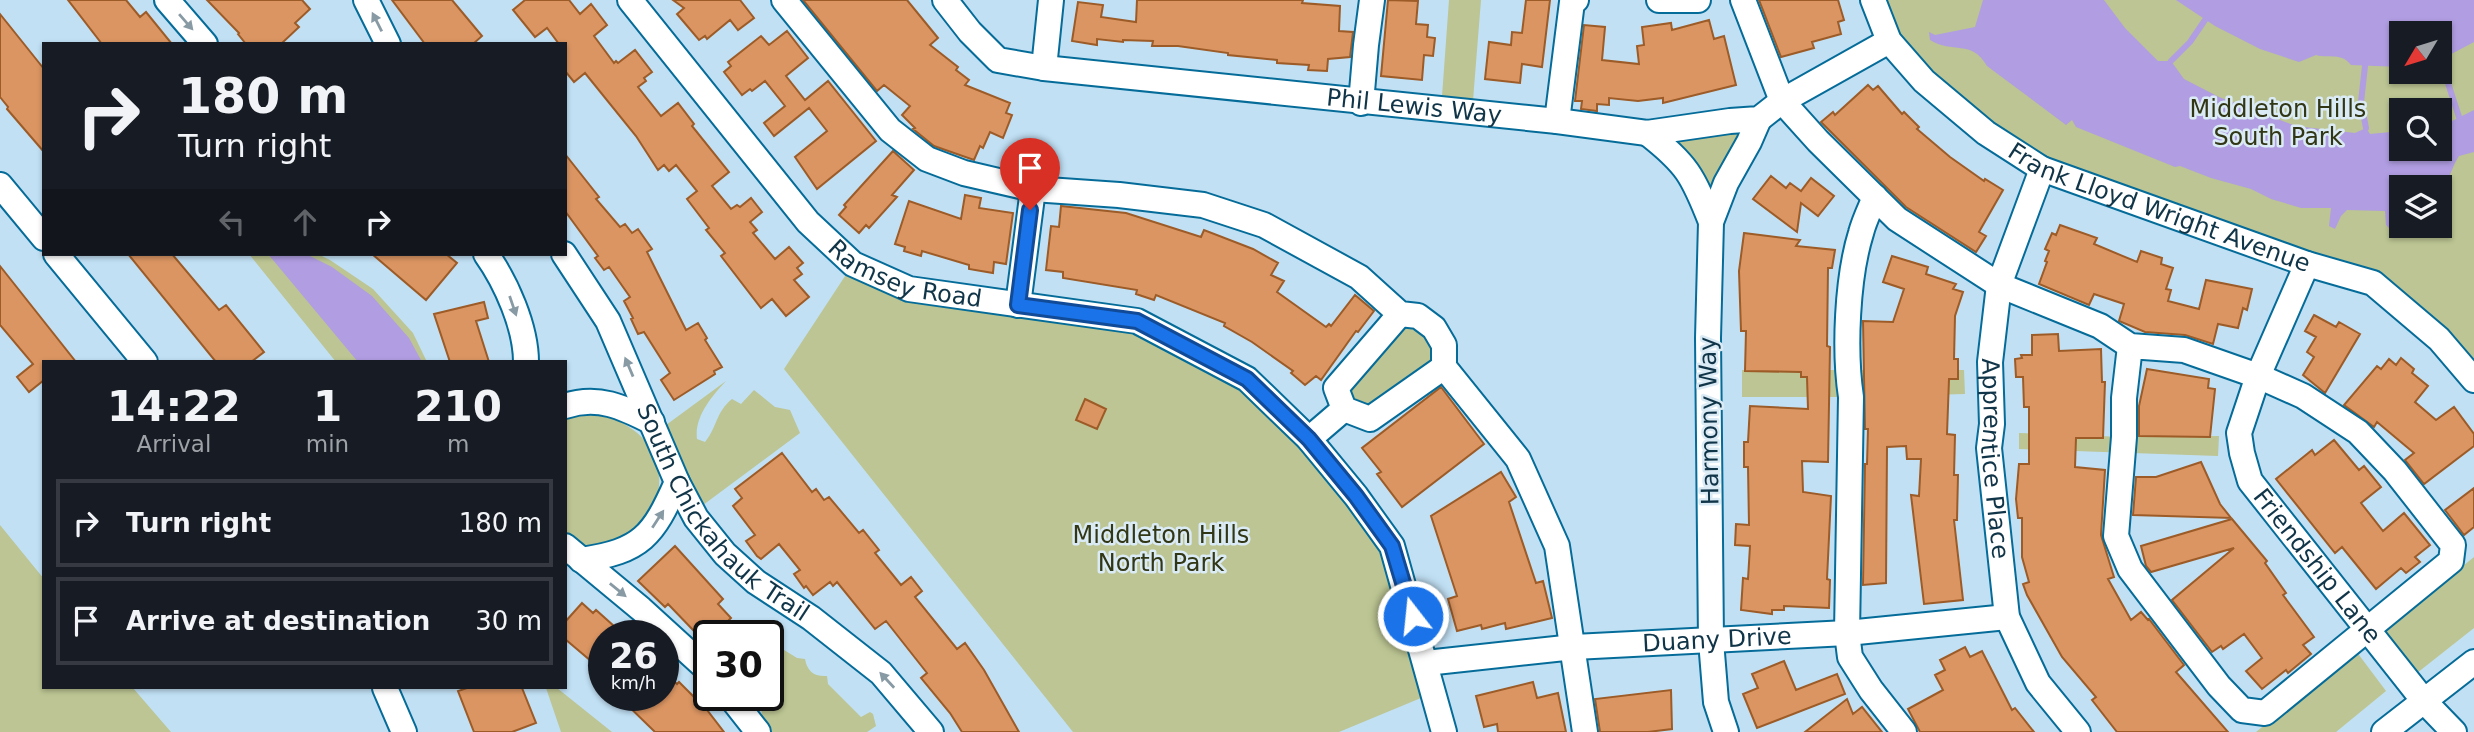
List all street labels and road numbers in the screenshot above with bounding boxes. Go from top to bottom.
street label: Phil Lewis Way [1325,83,1503,129]
street label: Frank Lloyd Wright Avenue [2003,137,2314,278]
street label: Ramsey Road [822,234,984,313]
street label: Harmony Way [1694,337,1724,505]
street label: Apprentice Place [1975,357,2015,560]
street label: South Chickahauk Trail [631,399,814,627]
street label: Friendship Lane [2248,483,2387,649]
street label: Duany Drive [1642,622,1792,657]

